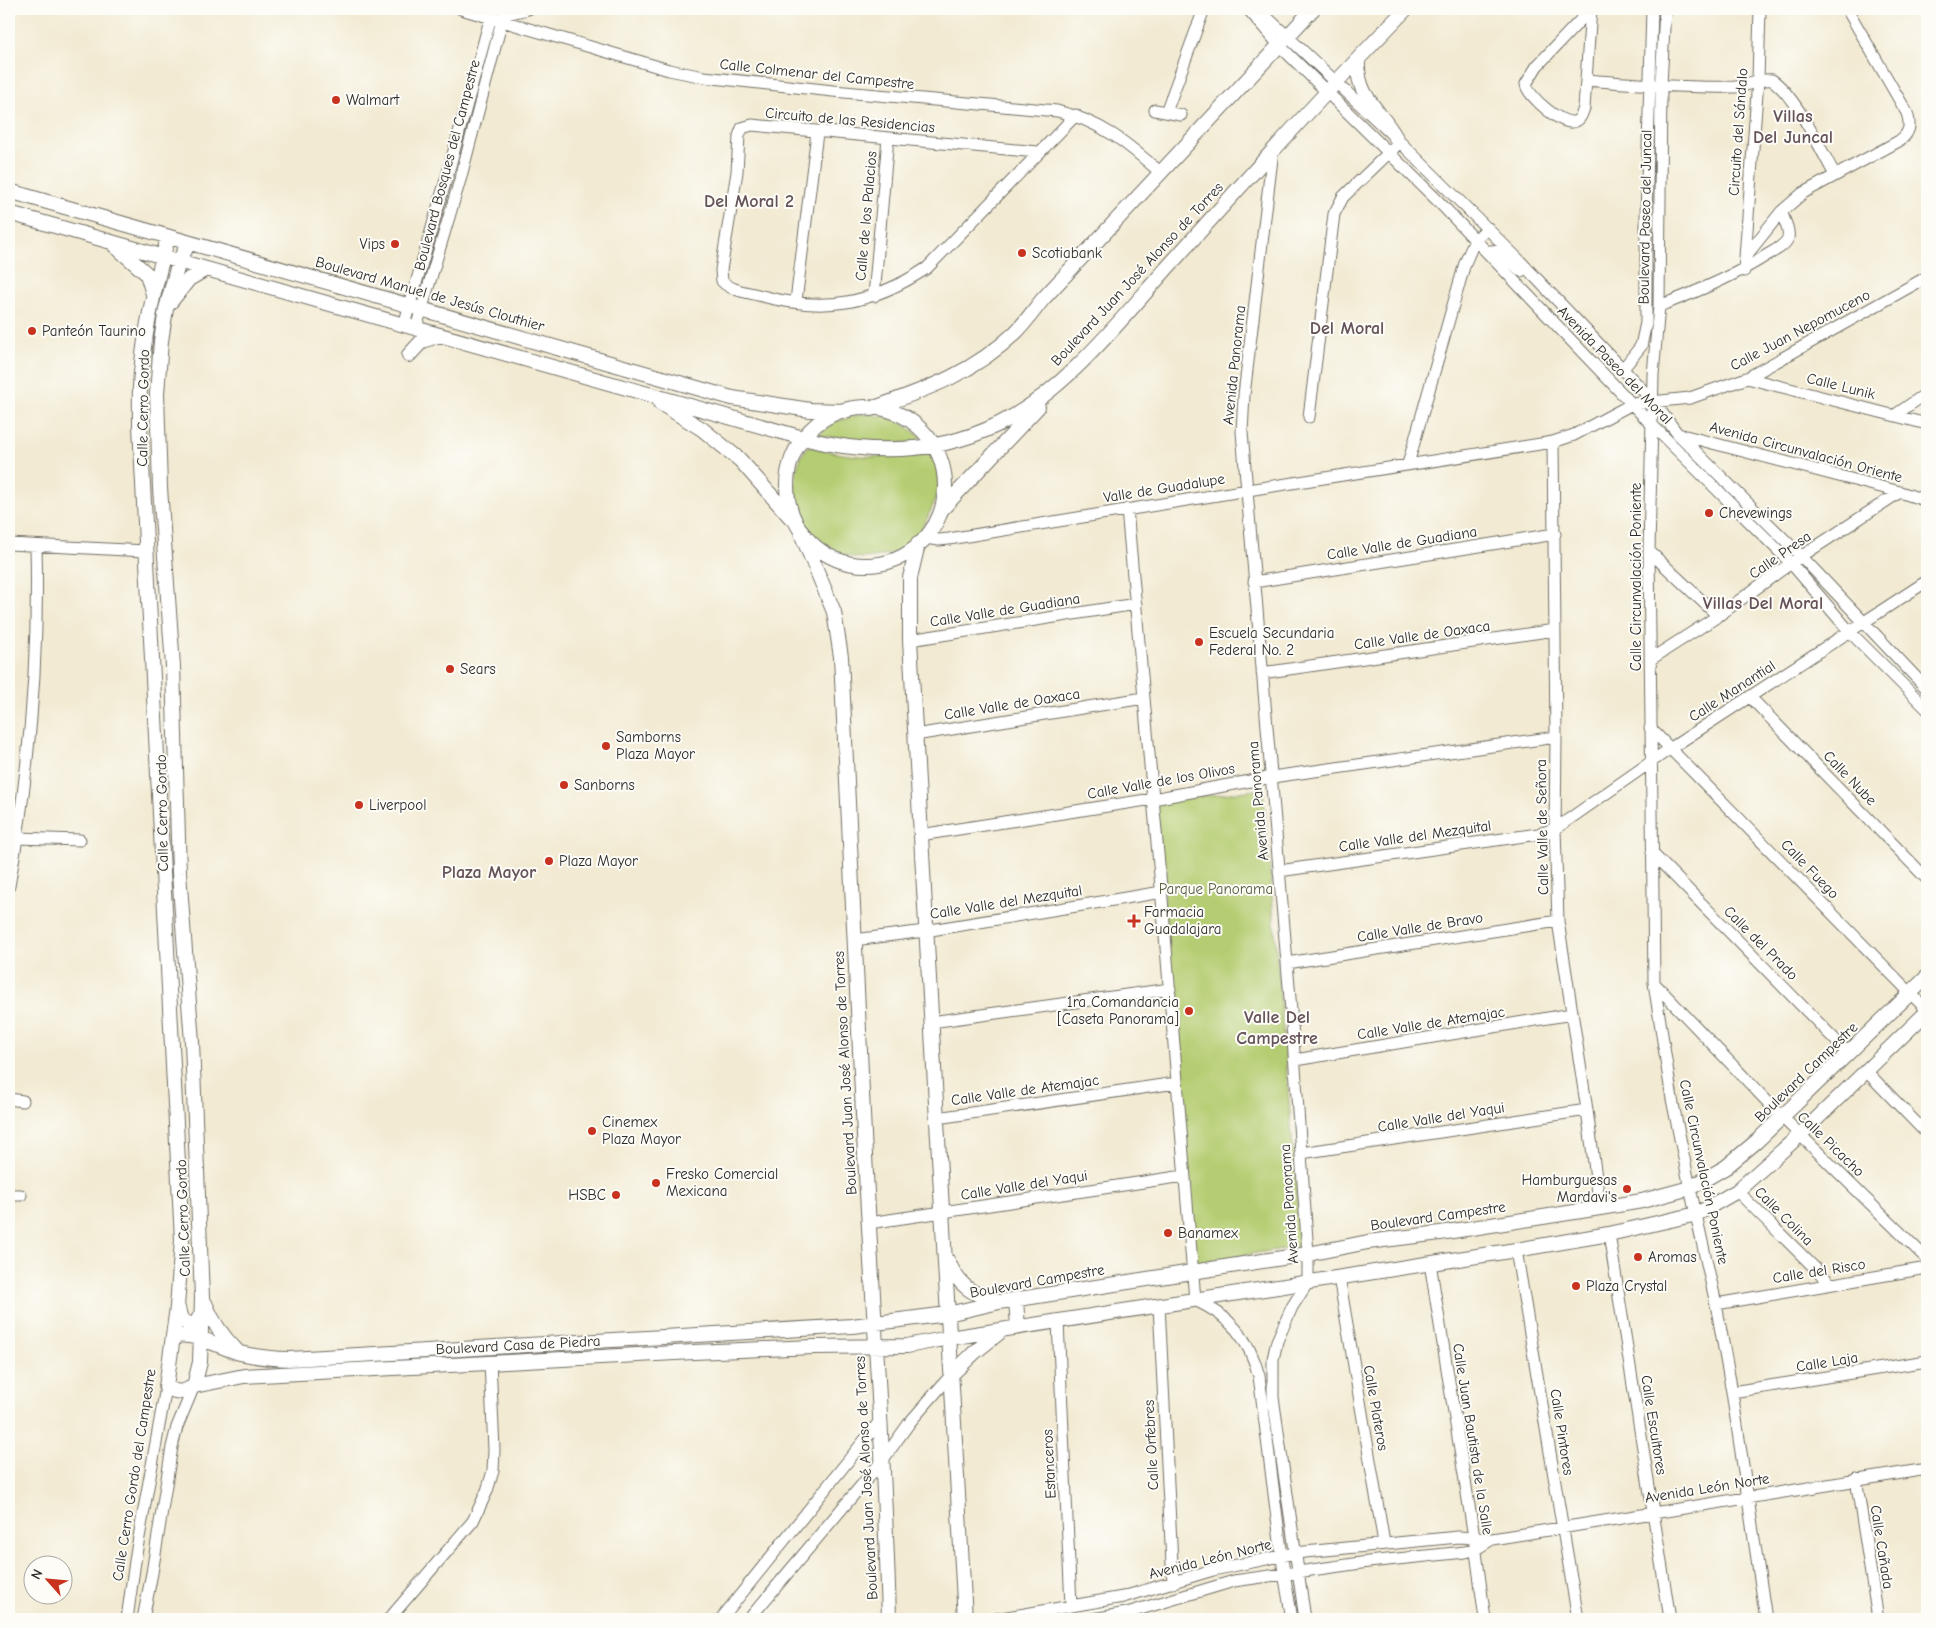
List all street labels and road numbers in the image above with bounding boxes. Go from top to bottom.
street label: Calle Colmenar del Campestre [719,55,916,93]
street label: Boulevard Bosques del Campestre [410,57,484,272]
street label: Circuito del Sándalo [1725,67,1751,197]
street label: Circuito de las Residencias [764,104,936,136]
street label: Boulevard Paseo del Juncal [1634,129,1656,305]
street label: Calle de los Palacios [851,150,881,282]
street label: Boulevard Juan José Alonso de Torres [1047,178,1227,370]
street label: Boulevard Manuel de Jesús Clouthier [313,253,547,335]
street label: Calle Juan Nepomuceno [1727,285,1873,375]
street label: Avenida Paseo del Moral [1554,302,1676,428]
street label: Avenida Panorama [1219,304,1249,426]
street label: Calle Cerro Gordo [133,349,153,467]
street label: Calle Lunik [1805,369,1878,403]
street label: Avenida Circunvalación Oriente [1708,418,1905,487]
street label: Valle de Guadalupe [1102,469,1227,506]
street label: Calle Circunvalación Poniente [1627,482,1645,671]
street label: Calle Valle de Guadiana [1326,522,1478,564]
street label: Calle Presa [1746,527,1814,583]
street label: Calle Valle de Guadiana [929,589,1081,631]
street label: Calle Valle de Oaxaca [1353,617,1491,653]
street label: Calle Manantial [1685,656,1779,726]
street label: Calle Valle de Oaxaca [943,684,1081,724]
street label: Avenida Panorama [1244,740,1272,862]
street label: Calle Nube [1820,747,1881,809]
street label: Calle Cerro Gordo [152,754,172,872]
street label: Calle Valle de los Olivos [1086,759,1236,803]
street label: Calle Valle de Señora [1532,759,1552,895]
street label: Calle Valle del Mezquital [1338,816,1492,856]
street label: Calle Fuego [1777,835,1843,903]
street label: Calle Valle del Mezquital [929,881,1083,923]
street label: Calle del Prado [1720,902,1802,984]
street label: Calle Valle de Bravo [1356,908,1484,946]
street label: Boulevard Juan José Alonso de Torres [830,950,860,1196]
street label: Calle Valle de Atemajac [1356,1002,1506,1044]
street label: Boulevard Campestre [1751,1018,1862,1126]
street label: Calle Valle de Atemajac [950,1071,1100,1109]
street label: Calle Circunvalación Poniente [1676,1078,1733,1267]
street label: Calle Valle del Yaqui [1376,1098,1506,1136]
street label: Calle Picacho [1794,1108,1868,1180]
street label: Avenida Panorama [1276,1144,1302,1264]
street label: Calle Cerro Gordo [172,1159,194,1277]
street label: Calle Valle del Yaqui [959,1166,1089,1204]
street label: Calle Colina [1751,1183,1817,1249]
street label: Boulevard Campestre [1369,1198,1507,1234]
street label: Calle del Risco [1771,1255,1867,1287]
street label: Boulevard Campestre [968,1260,1106,1302]
street label: Boulevard Casa de Piedra [435,1332,601,1358]
street label: Calle Juan Bautista de la Salle [1449,1342,1497,1536]
street label: Calle Laja [1795,1348,1859,1376]
street label: Boulevard Juan José Alonso de Torres [851,1355,881,1601]
street label: Calle Plateros [1360,1364,1392,1452]
street label: Calle Cerro Gordo del Campestre [108,1367,160,1582]
street label: Calle Escultores [1637,1374,1671,1476]
street label: Calle Pintores [1546,1387,1578,1477]
street label: Calle Orfebres [1140,1399,1162,1491]
street label: Estanceros [1038,1429,1060,1499]
street label: Avenida León Norte [1643,1469,1771,1507]
street label: Calle Cañada [1866,1504,1898,1590]
street label: Avenida León Norte [1147,1535,1274,1583]

